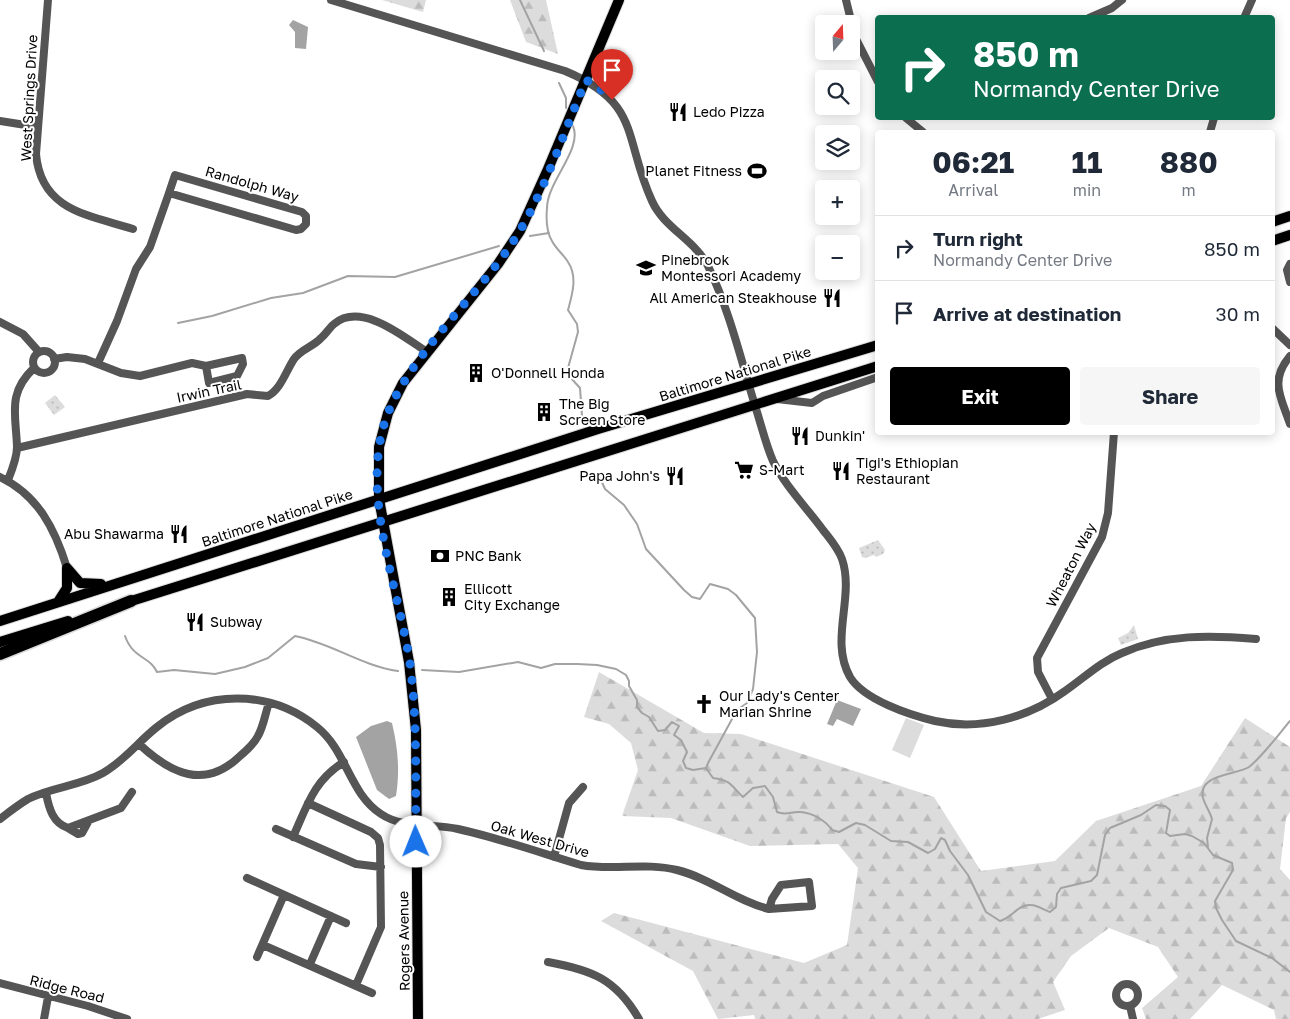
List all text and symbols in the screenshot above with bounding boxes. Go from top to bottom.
north arrow [815,15,860,60]
map controls [815,15,860,280]
text: 850 m [973,33,1079,75]
street label: West Springs Drive [17,34,40,162]
icon: right [890,35,955,100]
pin [591,49,633,100]
icon: arrive [598,56,626,84]
button: search [815,70,860,115]
text: Normandy Center Drive [973,75,1219,102]
restaurant icon: Ledo Pizza [667,101,689,123]
place label: Ledo Pizza [693,103,765,120]
button: layers [815,125,860,170]
text: 06:21 [932,144,1014,180]
text: 11 [1072,144,1102,180]
text: 880 [1160,144,1218,180]
sports icon: Planet Fitness [746,160,768,182]
street label: Randolph Way [203,162,301,205]
place label: Planet Fitness [645,162,742,179]
button: + [815,180,860,225]
text: Arrival [948,180,998,200]
text: min [1073,180,1101,200]
text: m [1182,180,1196,200]
text: Turn right [933,227,1023,250]
icon: right [890,234,918,262]
button: − [815,235,860,280]
text: 850 m [1204,237,1260,260]
text: Normandy Center Drive [933,250,1112,270]
place label: Pinebrook Montessori Academy [661,251,801,284]
school or university icon: Pinebrook Montessori Academy [635,257,657,279]
restaurant icon: All American Steakhouse [821,287,843,309]
place label: All American Steakhouse [649,289,817,306]
icon: arrive [890,299,918,327]
text: Arrive at destination [933,302,1121,325]
text: 30 m [1216,302,1260,325]
street label: Baltimore National Pike [657,342,813,405]
building icon: O'Donnell Honda [465,362,487,384]
place label: O'Donnell Honda [491,364,605,381]
button: Exit [890,367,1070,425]
button: Share [1080,367,1260,425]
street label: Irwin Trail [175,375,243,406]
place label: The Big Screen Store [559,395,645,428]
building icon: The Big Screen Store [533,401,555,423]
restaurant icon: Dunkin' [789,425,811,447]
place label: Dunkin' [815,427,865,444]
place label: Tigi's Ethiopian Restaurant [856,454,959,487]
supermarket icon: S-Mart [733,459,755,481]
restaurant icon: Tigi's Ethiopian Restaurant [830,460,852,482]
place label: S-Mart [759,461,805,478]
restaurant icon: Papa John's [664,465,686,487]
place label: Papa John's [579,467,660,484]
street label: Baltimore National Pike [199,485,355,550]
street label: Wheaton Way [1042,520,1099,610]
restaurant icon: Abu Shawarma [168,523,190,545]
place label: Abu Shawarma [64,525,164,542]
bank icon: PNC Bank [429,545,451,567]
place label: PNC Bank [455,547,522,564]
place label: Ellicott City Exchange [464,580,560,613]
building icon: Ellicott City Exchange [438,586,460,608]
restaurant icon: Subway [184,611,206,633]
place label: Subway [210,613,263,630]
place label: Our Lady's Center Marian Shrine [719,687,840,720]
church icon: Our Lady's Center Marian Shrine [693,693,715,715]
position arrow [389,815,441,867]
street label: Oak West Drive [489,816,591,861]
street label: Rogers Avenue [394,891,413,991]
street label: Ridge Road [28,971,106,1006]

